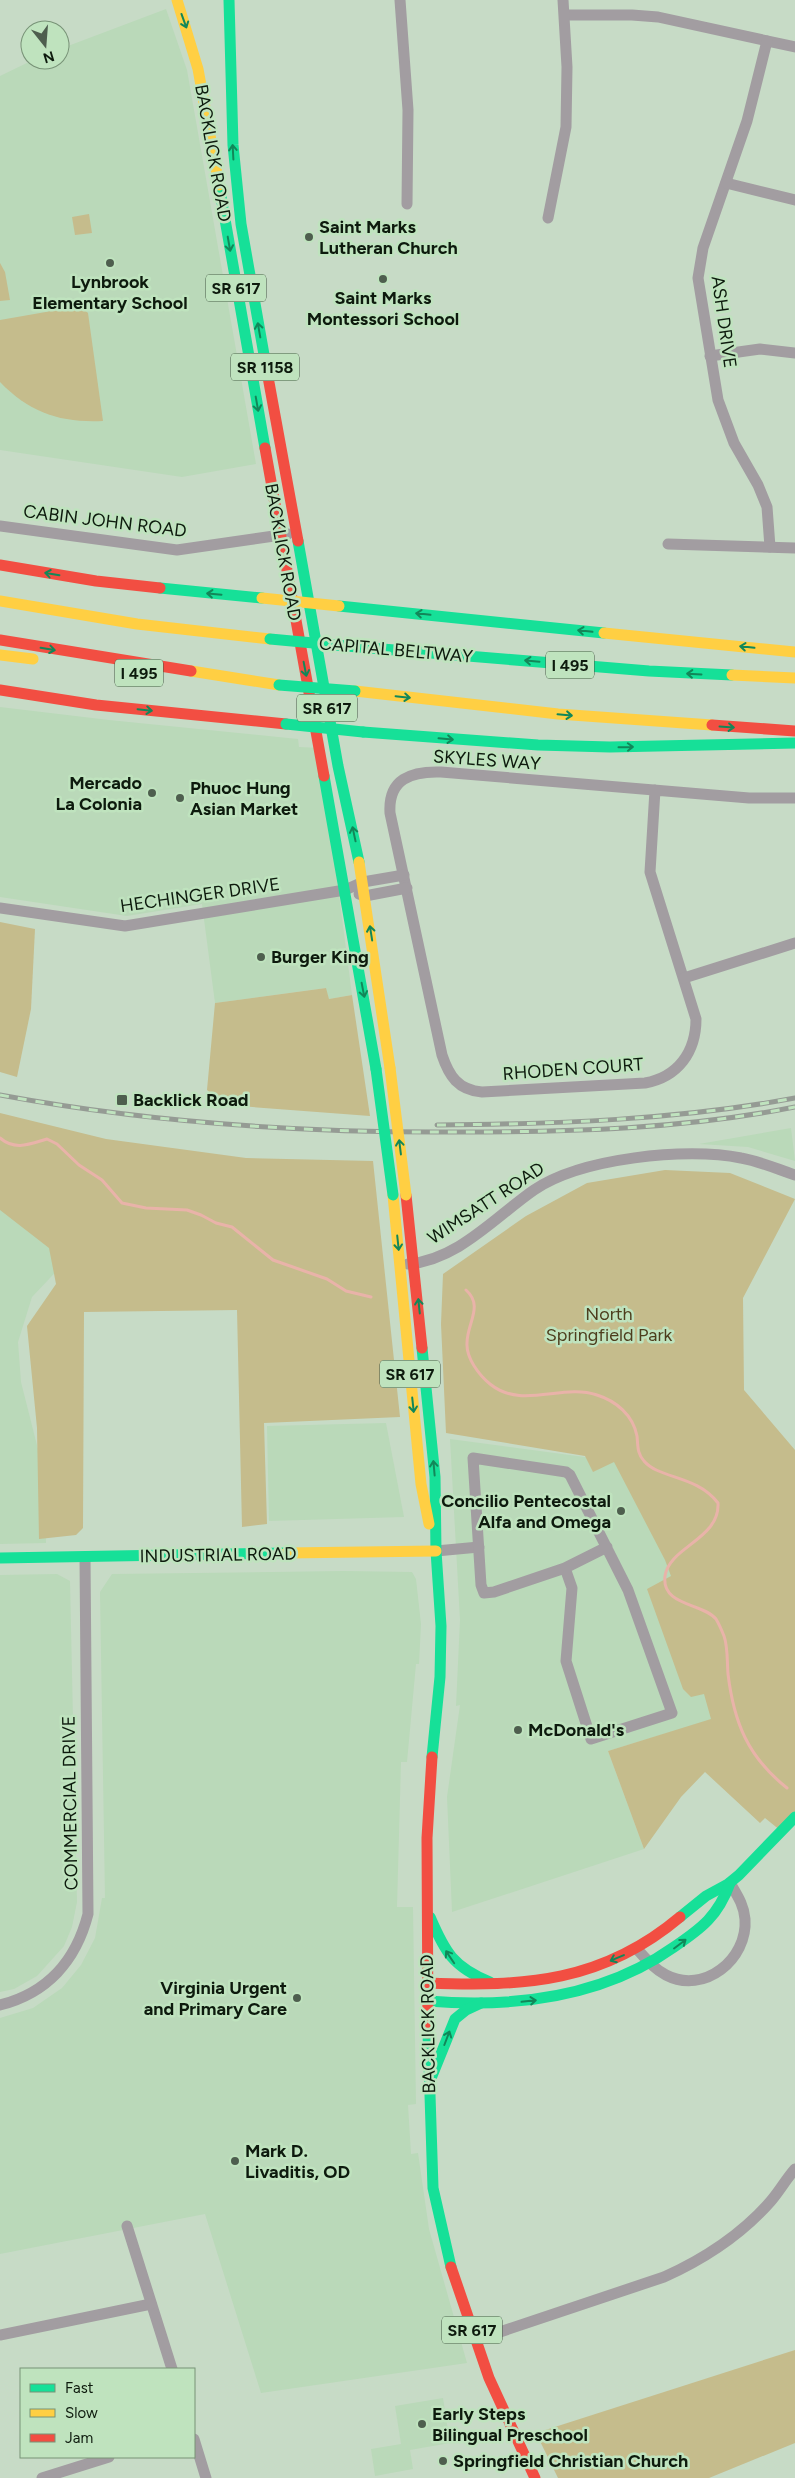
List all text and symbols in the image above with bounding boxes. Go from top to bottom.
one-way arrow [180,12,189,28]
north arrow [20,20,70,70]
text: N [41,47,56,67]
street label: BACKLICK ROAD [190,83,236,223]
one-way arrow [229,144,238,160]
place label: Saint Marks Lutheran Church [319,216,458,259]
marker: Saint Marks Lutheran Church [303,231,315,243]
one-way arrow [224,236,234,252]
marker: Lynbrook Elementary School [104,257,116,269]
place label: Lynbrook Elementary School [32,271,188,314]
marker: Saint Marks Montessori School [377,273,389,285]
road number: SR 617 [206,274,266,302]
street label: ASH DRIVE [707,274,741,370]
place label: Saint Marks Montessori School [307,287,459,330]
one-way arrow [253,322,263,338]
road number: SR 1158 [231,354,299,381]
one-way arrow [252,396,262,412]
street label: BACKLICK ROAD [260,482,306,622]
street label: CABIN JOHN ROAD [22,500,188,542]
one-way arrow [45,569,61,579]
one-way arrow [206,589,222,598]
one-way arrow [415,610,431,619]
one-way arrow [577,626,593,636]
street label: CAPITAL BELTWAY [318,632,474,668]
one-way arrow [739,642,755,652]
one-way arrow [40,644,56,654]
road number: I 495 [546,652,594,678]
one-way arrow [524,657,540,666]
road number: I 495 [115,660,163,686]
one-way arrow [300,660,310,676]
one-way arrow [686,669,702,678]
one-way arrow [395,692,411,702]
road number: SR 617 [297,694,357,721]
one-way arrow [136,705,152,715]
one-way arrow [557,710,573,719]
one-way arrow [719,722,735,732]
one-way arrow [438,734,454,744]
one-way arrow [618,742,634,752]
street label: SKYLES WAY [432,745,542,775]
place label: Mercado La Colonia [56,772,142,815]
place label: Phuoc Hung Asian Market [190,777,298,820]
marker: Mercado La Colonia [146,787,158,799]
marker: Phuoc Hung Asian Market [174,792,186,804]
one-way arrow [349,827,358,843]
street label: HECHINGER DRIVE [119,873,281,917]
one-way arrow [365,925,375,941]
place label: Burger King [271,946,369,968]
marker: Burger King [255,951,267,963]
one-way arrow [358,981,368,997]
street label: RHODEN COURT [502,1053,644,1085]
place label: Backlick Road [133,1089,248,1111]
marker: Backlick Road [115,1093,129,1107]
one-way arrow [395,1139,405,1155]
street label: WIMSATT ROAD [424,1157,548,1249]
one-way arrow [393,1235,403,1251]
one-way arrow [414,1298,424,1314]
park label: North Springfield Park [546,1303,672,1346]
road number: SR 617 [380,1360,440,1388]
one-way arrow [409,1396,418,1412]
one-way arrow [429,1460,439,1476]
place label: Concilio Pentecostal Alfa and Omega [441,1490,611,1533]
marker: Concilio Pentecostal Alfa and Omega [615,1505,627,1517]
street label: INDUSTRIAL ROAD [139,1543,297,1567]
street label: COMMERCIAL DRIVE [57,1715,83,1891]
place label: McDonald's [528,1719,625,1741]
marker: McDonald's [512,1724,524,1736]
one-way arrow [673,1939,686,1950]
one-way arrow [445,1950,455,1964]
street label: BACKLICK ROAD [416,1954,440,2094]
one-way arrow [610,1954,625,1963]
place label: Virginia Urgent and Primary Care [144,1977,287,2020]
marker: Virginia Urgent and Primary Care [291,1992,303,2004]
one-way arrow [521,1996,537,2006]
one-way arrow [443,2031,452,2047]
place label: Mark D. Livaditis, OD [245,2140,350,2183]
marker: Mark D. Livaditis, OD [229,2155,241,2167]
road number: SR 617 [442,2316,502,2344]
legend [20,2368,195,2458]
text: Fast [65,2379,94,2397]
place label: Early Steps Bilingual Preschool [432,2403,588,2446]
text: Slow [65,2404,98,2422]
marker: Early Steps Bilingual Preschool [416,2418,428,2430]
text: Jam [65,2429,93,2447]
place label: Springfield Christian Church [453,2450,688,2472]
marker: Springfield Christian Church [437,2455,449,2467]

